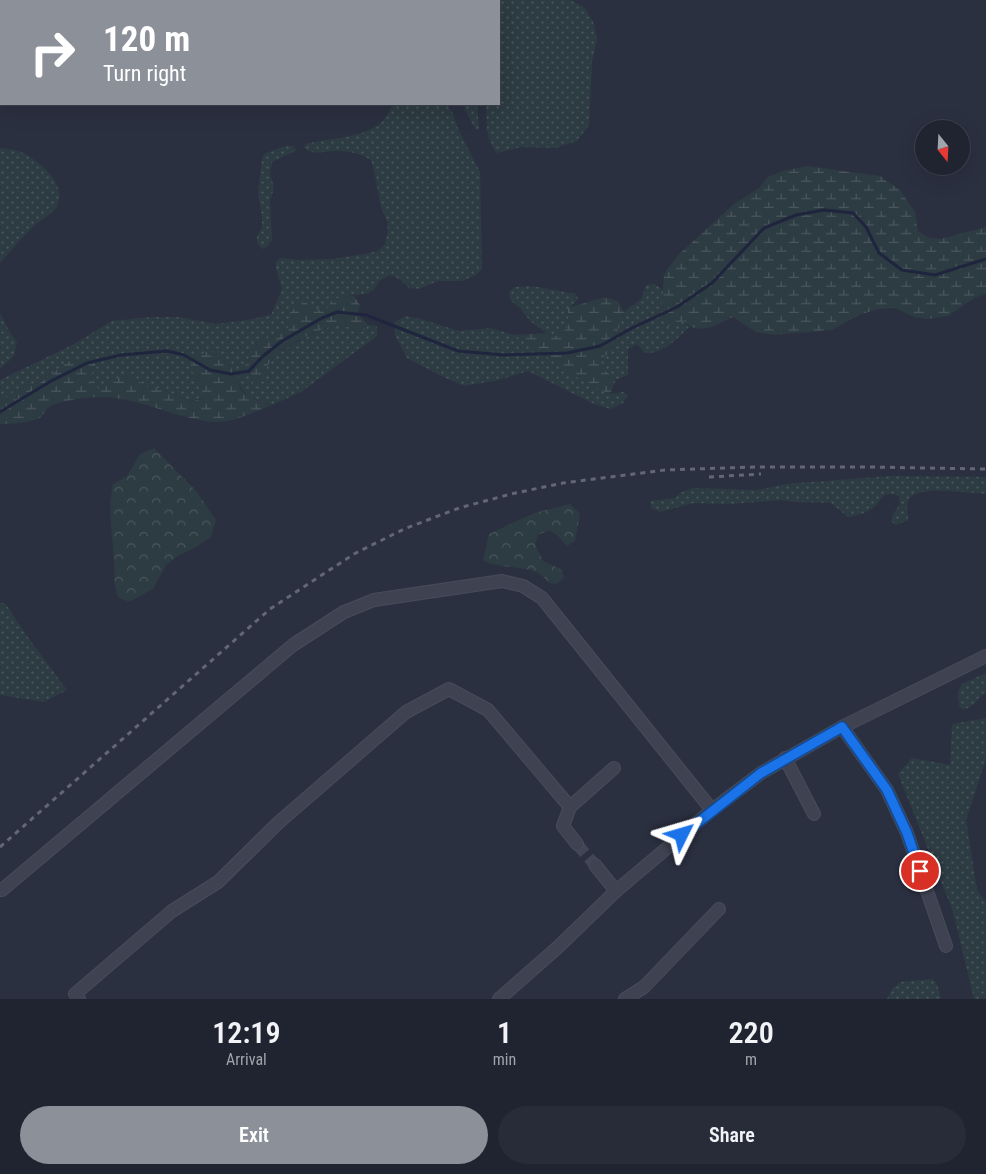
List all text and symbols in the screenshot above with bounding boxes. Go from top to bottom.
text: 120 m [103,19,190,60]
icon: right [20,20,85,85]
text: Turn right [103,61,186,86]
north arrow [915,120,970,175]
map controls [915,120,970,175]
position arrow [655,808,707,860]
pin [899,850,941,892]
icon: arrive [906,857,934,885]
text: 12:19 [212,1015,281,1050]
text: 1 [497,1015,512,1050]
text: 220 [728,1015,774,1050]
text: Arrival [226,1050,267,1069]
text: min [493,1050,516,1069]
text: m [745,1050,757,1069]
button: Exit [20,1106,488,1164]
button: Share [498,1106,966,1164]

